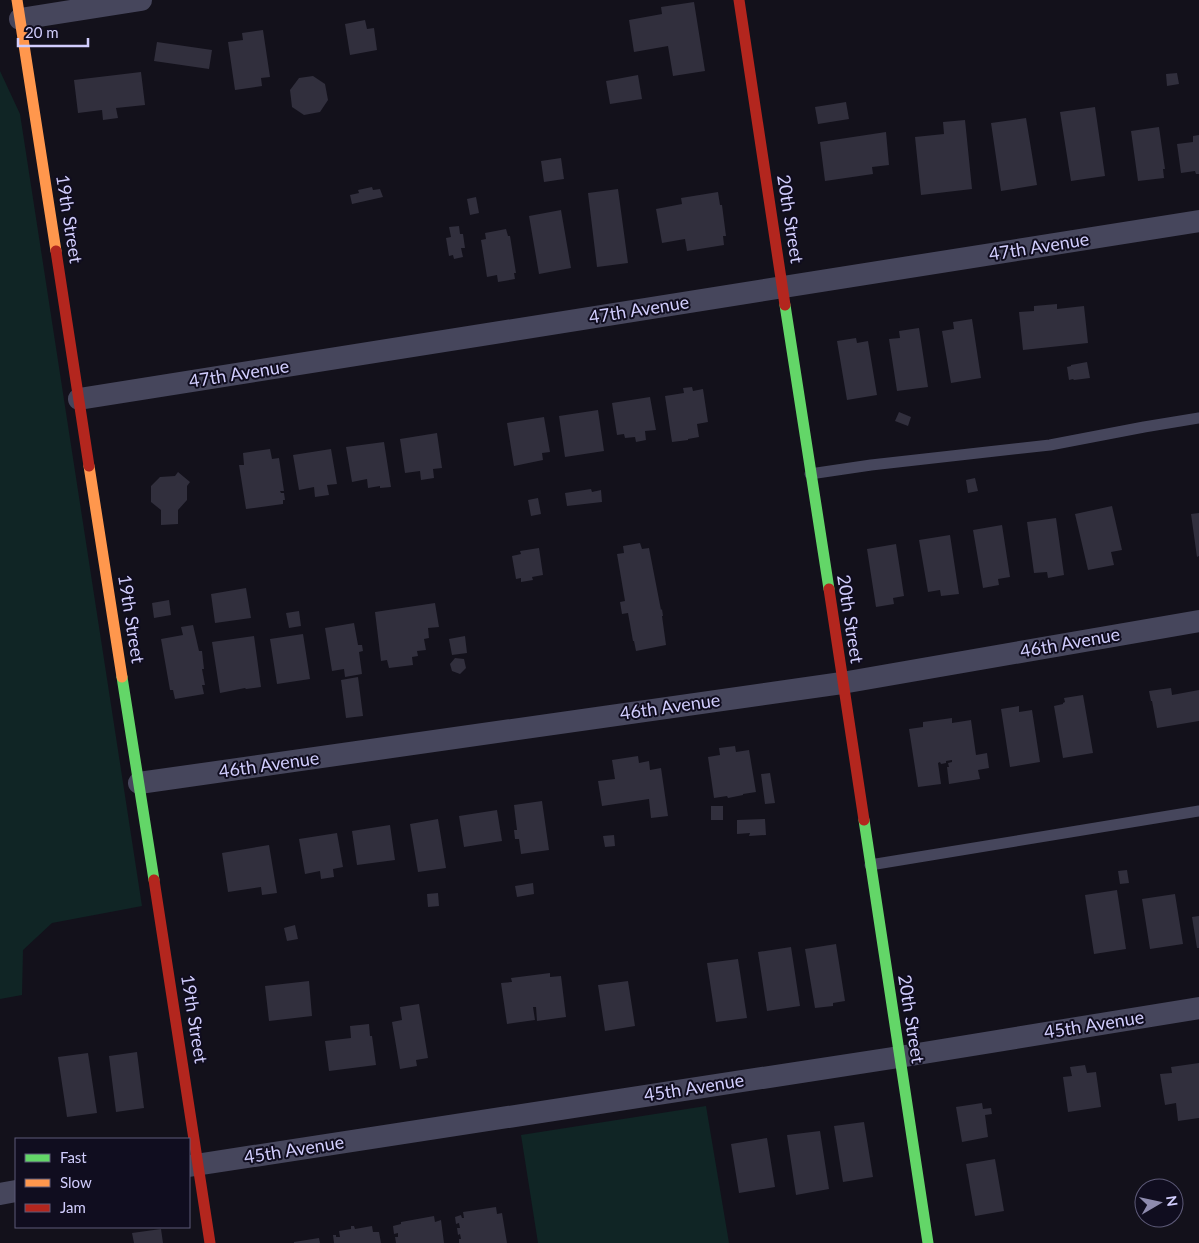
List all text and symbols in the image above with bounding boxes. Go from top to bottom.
scale bar [18,15,88,47]
text: 20 m [25,23,59,41]
street label: 19th Street [52,173,88,265]
street label: 20th Street [773,173,809,265]
street label: 47th Avenue [987,227,1090,265]
street label: 47th Avenue [587,290,690,328]
street label: 47th Avenue [187,354,290,392]
street label: 19th Street [114,573,150,665]
street label: 20th Street [833,573,869,665]
street label: 46th Avenue [1018,622,1121,662]
street label: 46th Avenue [618,688,721,724]
street label: 46th Avenue [217,746,320,782]
street label: 19th Street [177,973,213,1065]
street label: 20th Street [894,973,930,1065]
street label: 45th Avenue [1042,1005,1145,1043]
street label: 45th Avenue [642,1068,745,1106]
street label: 45th Avenue [242,1130,345,1168]
legend [15,1138,190,1228]
text: Fast [60,1148,87,1166]
text: Slow [60,1173,92,1191]
north arrow [1134,1178,1184,1228]
text: N [1163,1194,1182,1208]
text: Jam [60,1198,86,1216]

